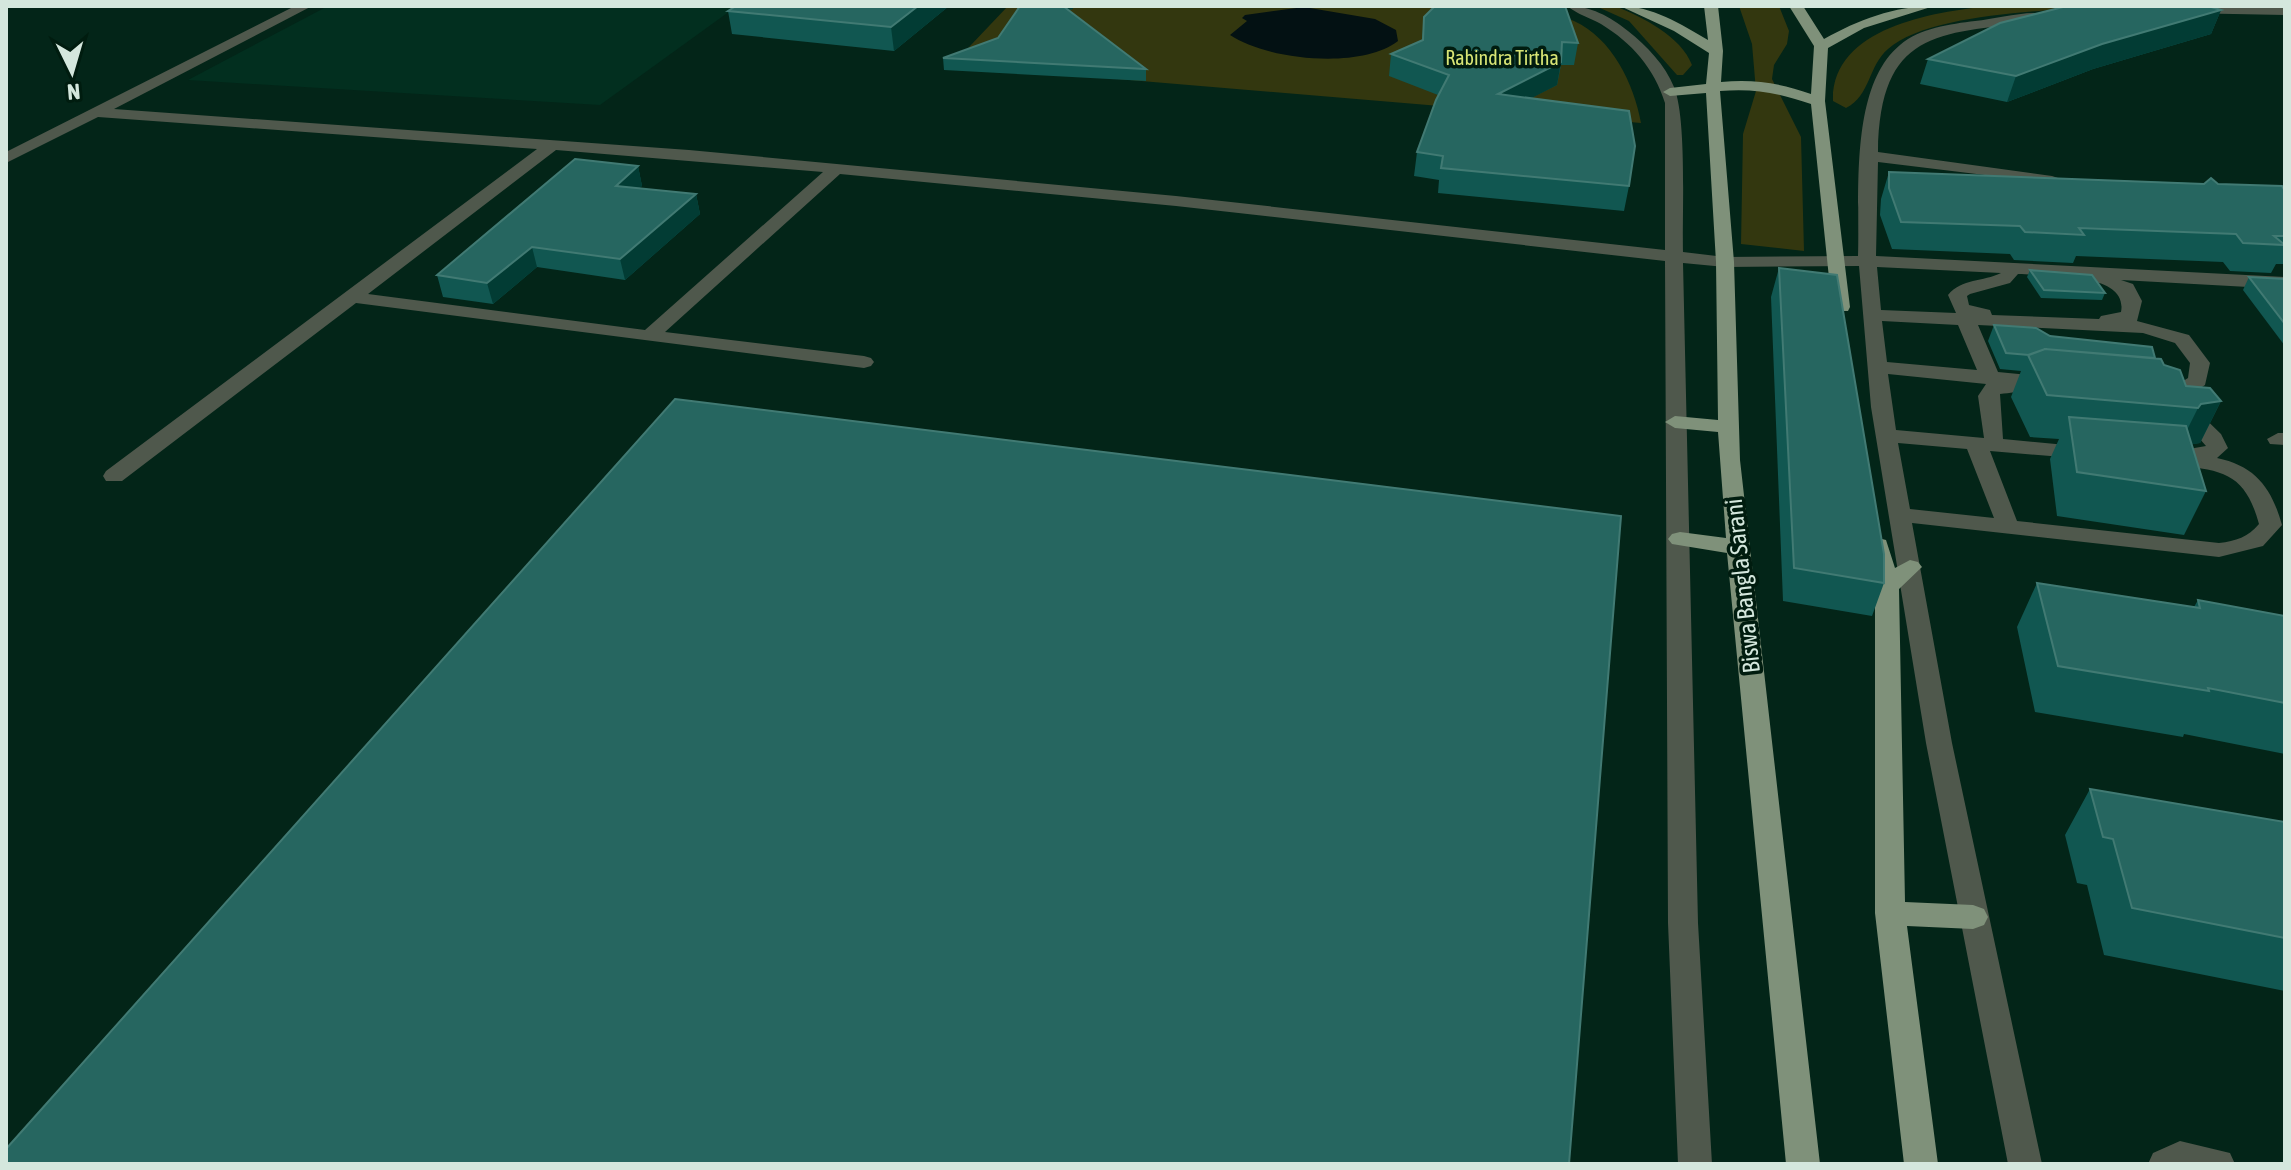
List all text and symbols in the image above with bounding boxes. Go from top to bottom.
north arrow [32,32,112,112]
park label: Rabindra Tirtha [1445,46,1559,69]
text: N [66,78,81,105]
street label: Biswa Bangla Sarani [1720,497,1765,675]

